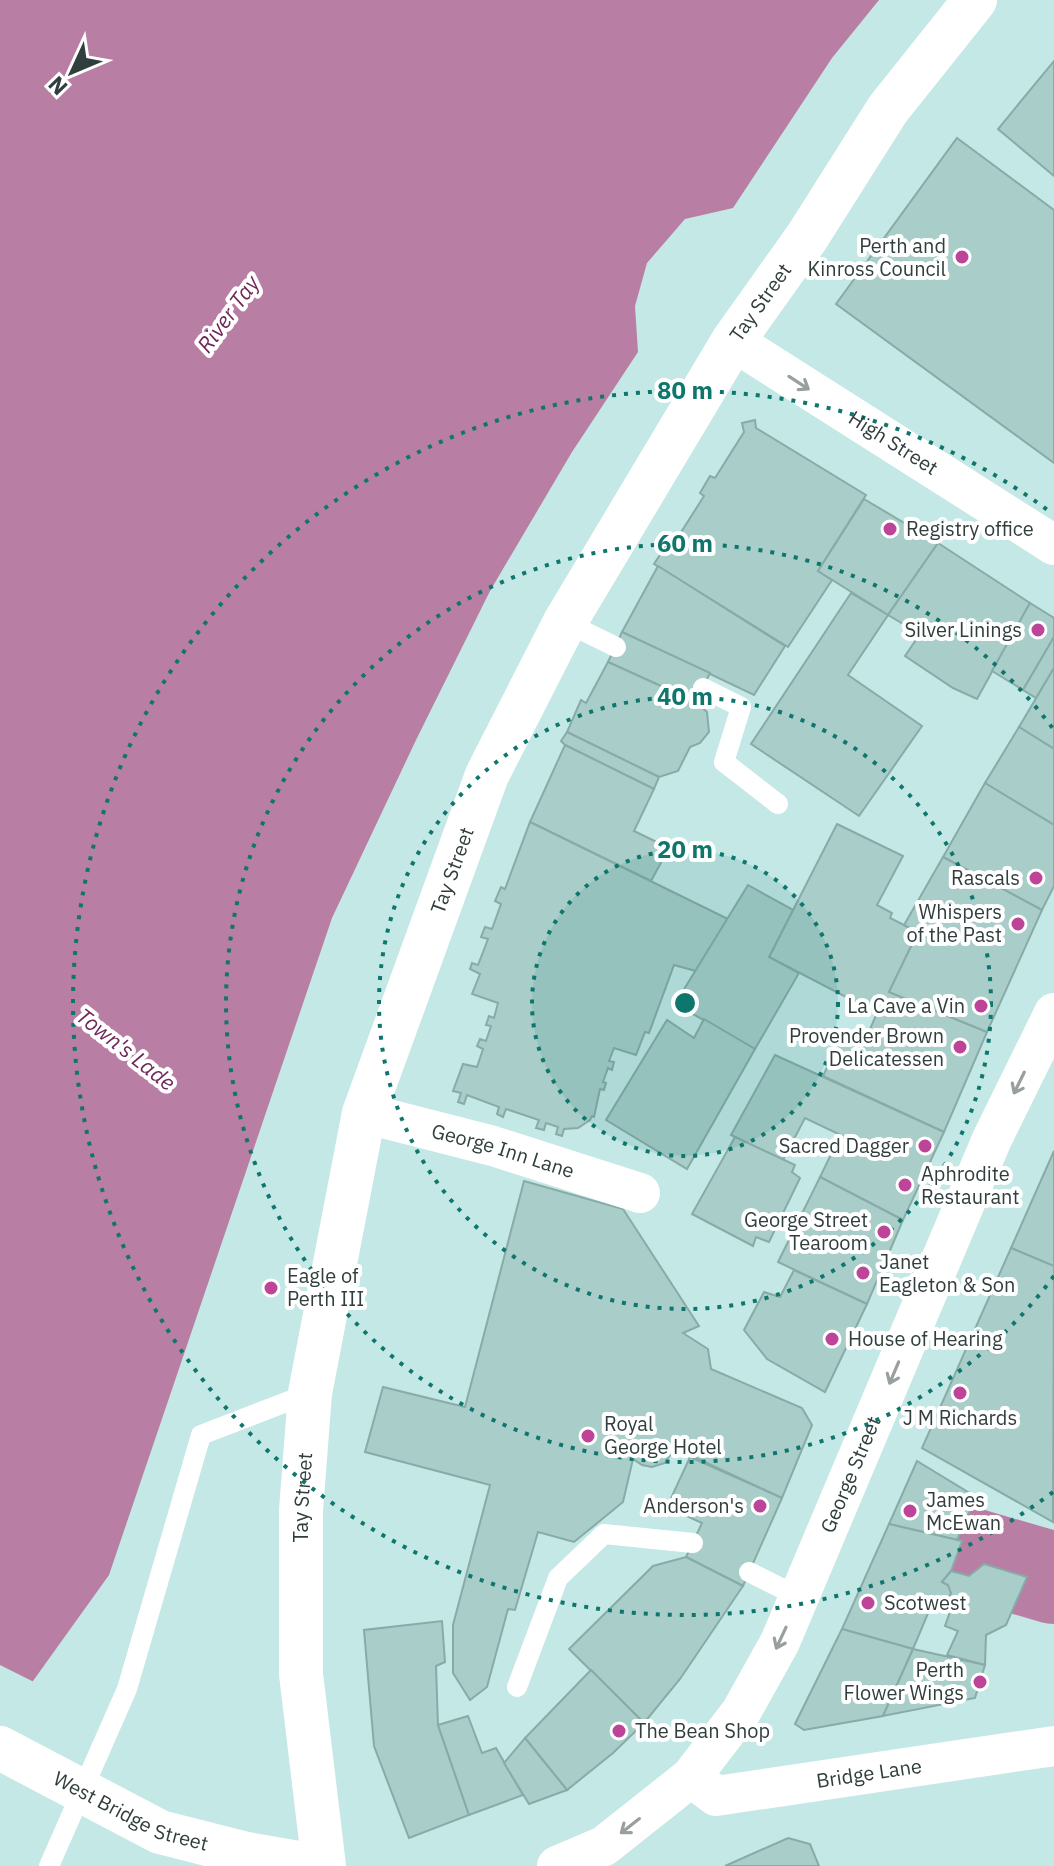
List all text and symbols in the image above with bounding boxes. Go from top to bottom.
north arrow [32,32,112,112]
text: N [41,70,73,102]
place label: Perth and Kinross Council [808,232,946,282]
marker: Perth and Kinross Council [953,248,971,266]
street label: Tay Street [723,258,797,347]
water label: River Tay [190,268,266,358]
text: 80 m [657,374,713,406]
one-way arrow [787,375,810,391]
street label: High Street [844,404,943,481]
place label: Registry office [906,515,1034,542]
marker: Registry office [881,520,899,538]
text: 60 m [657,527,713,559]
place label: Silver Linings [904,616,1022,643]
marker: Silver Linings [1029,621,1047,639]
text: 40 m [657,680,713,712]
street label: Tay Street [424,823,480,917]
text: 20 m [657,833,713,865]
place label: Rascals [951,864,1020,891]
marker: Rascals [1027,869,1045,887]
place label: Whispers of the Past [906,898,1002,948]
marker: Whispers of the Past [1009,915,1027,933]
centre of rings [671,989,699,1017]
place label: La Cave a Vin [847,992,965,1019]
marker: La Cave a Vin [972,997,990,1015]
water label: Town's Lade [71,1001,182,1096]
place label: Provender Brown Delicatessen [789,1022,944,1072]
marker: Provender Brown Delicatessen [951,1038,969,1056]
one-way arrow [1011,1071,1027,1095]
street label: George Inn Lane [429,1117,578,1184]
place label: Sacred Dagger [779,1132,909,1159]
marker: Sacred Dagger [916,1137,934,1155]
place label: Aphrodite Restaurant [921,1160,1019,1210]
marker: Aphrodite Restaurant [896,1176,914,1194]
place label: George Street Tearoom [744,1206,868,1256]
marker: George Street Tearoom [875,1223,893,1241]
place label: Janet Eagleton & Son [879,1248,1015,1298]
place label: Eagle of Perth III [287,1262,364,1312]
marker: Janet Eagleton & Son [854,1264,872,1282]
marker: Eagle of Perth III [262,1279,280,1297]
place label: House of Hearing [848,1325,1003,1352]
marker: House of Hearing [823,1330,841,1348]
one-way arrow [886,1360,900,1385]
marker: J M Richards [951,1384,969,1402]
place label: J M Richards [903,1404,1017,1431]
place label: Royal George Hotel [604,1410,722,1460]
street label: George Street [814,1412,887,1537]
marker: Royal George Hotel [579,1427,597,1445]
street label: Tay Street [287,1451,318,1543]
place label: James McEwan [926,1486,1001,1536]
place label: Anderson's [643,1492,744,1519]
marker: Anderson's [751,1497,769,1515]
marker: James McEwan [901,1502,919,1520]
place label: Scotwest [884,1589,967,1616]
marker: Scotwest [859,1594,877,1612]
one-way arrow [773,1626,788,1650]
place label: Perth Flower Wings [844,1656,964,1706]
marker: Perth Flower Wings [971,1673,989,1691]
place label: The Bean Shop [635,1717,770,1744]
marker: The Bean Shop [610,1722,628,1740]
street label: Bridge Lane [814,1752,923,1794]
street label: West Bridge Street [49,1764,211,1857]
one-way arrow [620,1817,641,1835]

